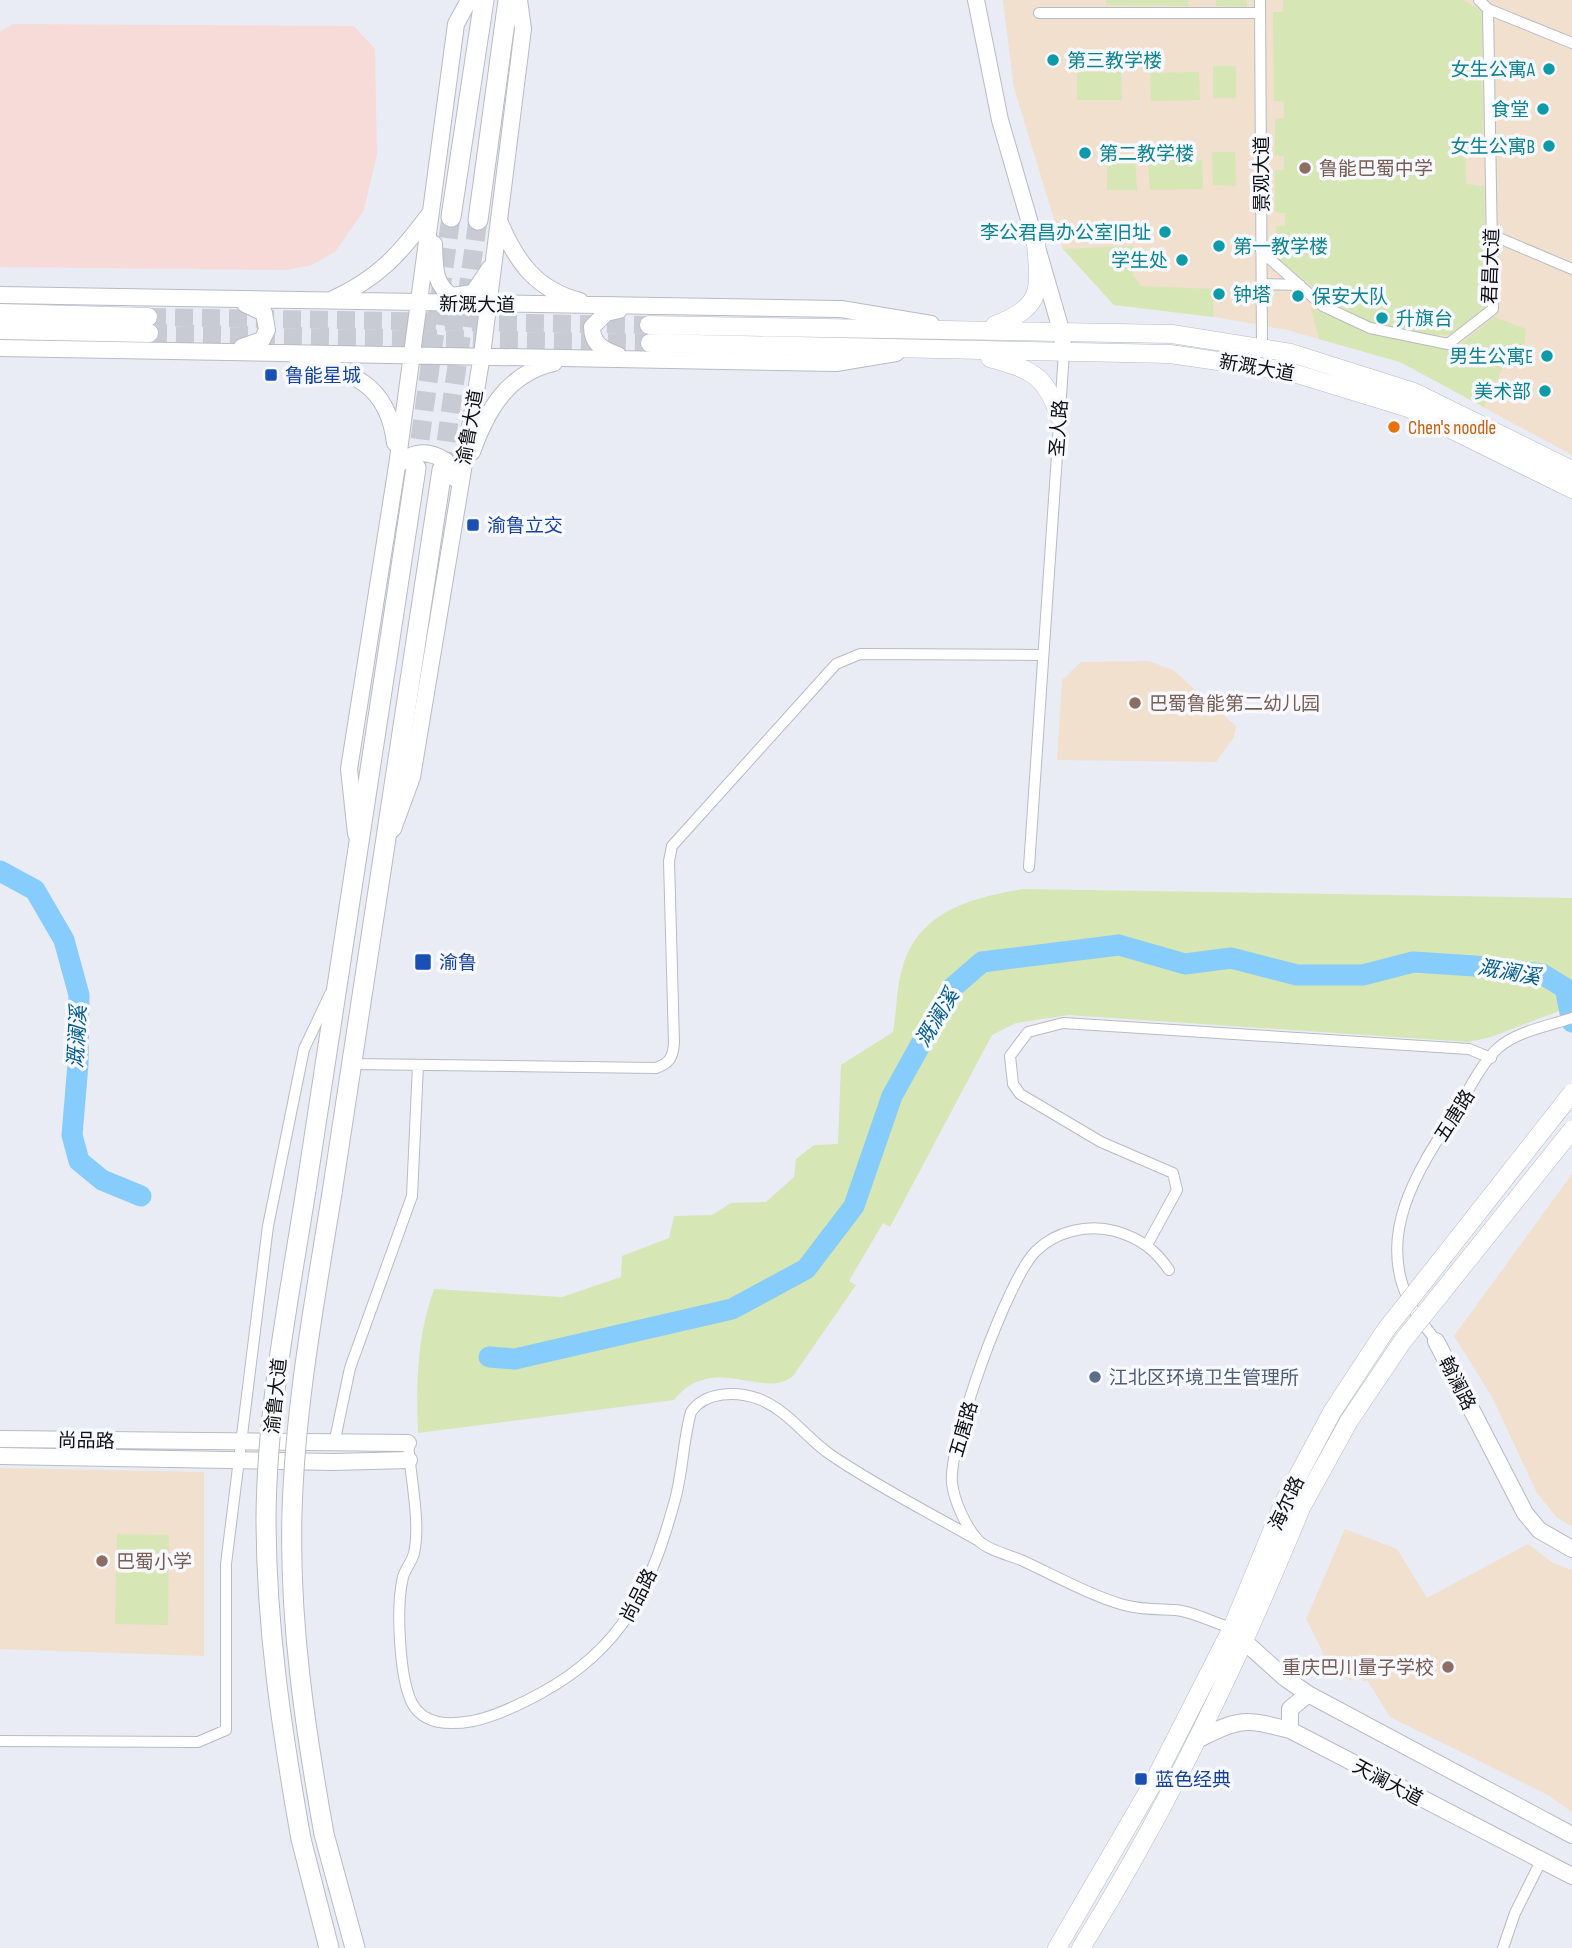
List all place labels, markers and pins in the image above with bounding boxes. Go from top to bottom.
place label: 第三教学楼 [1067,50,1162,73]
marker: 第三教学楼 [1045,52,1061,68]
place label: 女生公寓A [1451,59,1536,82]
marker: 女生公寓A [1541,61,1557,77]
place label: 食堂 [1491,99,1529,122]
marker: 食堂 [1535,101,1551,117]
place label: 女生公寓B [1451,136,1535,159]
marker: 女生公寓B [1541,138,1557,154]
place label: 第二教学楼 [1099,143,1194,166]
marker: 第二教学楼 [1077,145,1093,161]
place label: 鲁能巴蜀中学 [1319,158,1433,181]
marker: 鲁能巴蜀中学 [1297,160,1313,176]
place label: 李公君昌办公室旧址 [980,222,1151,245]
marker: 李公君昌办公室旧址 [1157,224,1173,240]
place label: 第一教学楼 [1233,236,1328,259]
marker: 第一教学楼 [1211,238,1227,254]
place label: 学生处 [1111,250,1168,273]
marker: 学生处 [1174,252,1190,268]
place label: 钟塔 [1233,284,1271,307]
marker: 钟塔 [1211,286,1227,302]
place label: 保安大队 [1312,286,1388,309]
marker: 保安大队 [1290,288,1306,304]
place label: 升旗台 [1396,308,1453,331]
marker: 升旗台 [1374,310,1390,326]
place label: 男生公寓E [1449,346,1533,369]
marker: 男生公寓E [1539,348,1555,364]
place label: 鲁能星城 [285,365,361,388]
marker: 鲁能星城 [263,367,279,383]
place label: 美术部 [1474,381,1531,404]
marker: 美术部 [1537,383,1553,399]
place label: Chen's noodle [1408,417,1496,440]
marker: Chen's noodle [1386,419,1402,435]
place label: 渝鲁立交 [487,515,563,538]
marker: 渝鲁立交 [465,517,481,533]
place label: 巴蜀鲁能第二幼儿园 [1149,693,1320,716]
marker: 巴蜀鲁能第二幼儿园 [1127,695,1143,711]
marker: 渝鲁 [413,952,433,972]
place label: 渝鲁 [439,952,477,975]
place label: 江北区环境卫生管理所 [1109,1367,1299,1390]
marker: 江北区环境卫生管理所 [1087,1369,1103,1385]
place label: 巴蜀小学 [116,1551,192,1574]
marker: 巴蜀小学 [94,1553,110,1569]
place label: 重庆巴川量子学校 [1282,1657,1434,1680]
marker: 重庆巴川量子学校 [1440,1659,1456,1675]
place label: 蓝色经典 [1155,1769,1231,1792]
marker: 蓝色经典 [1133,1771,1149,1787]

